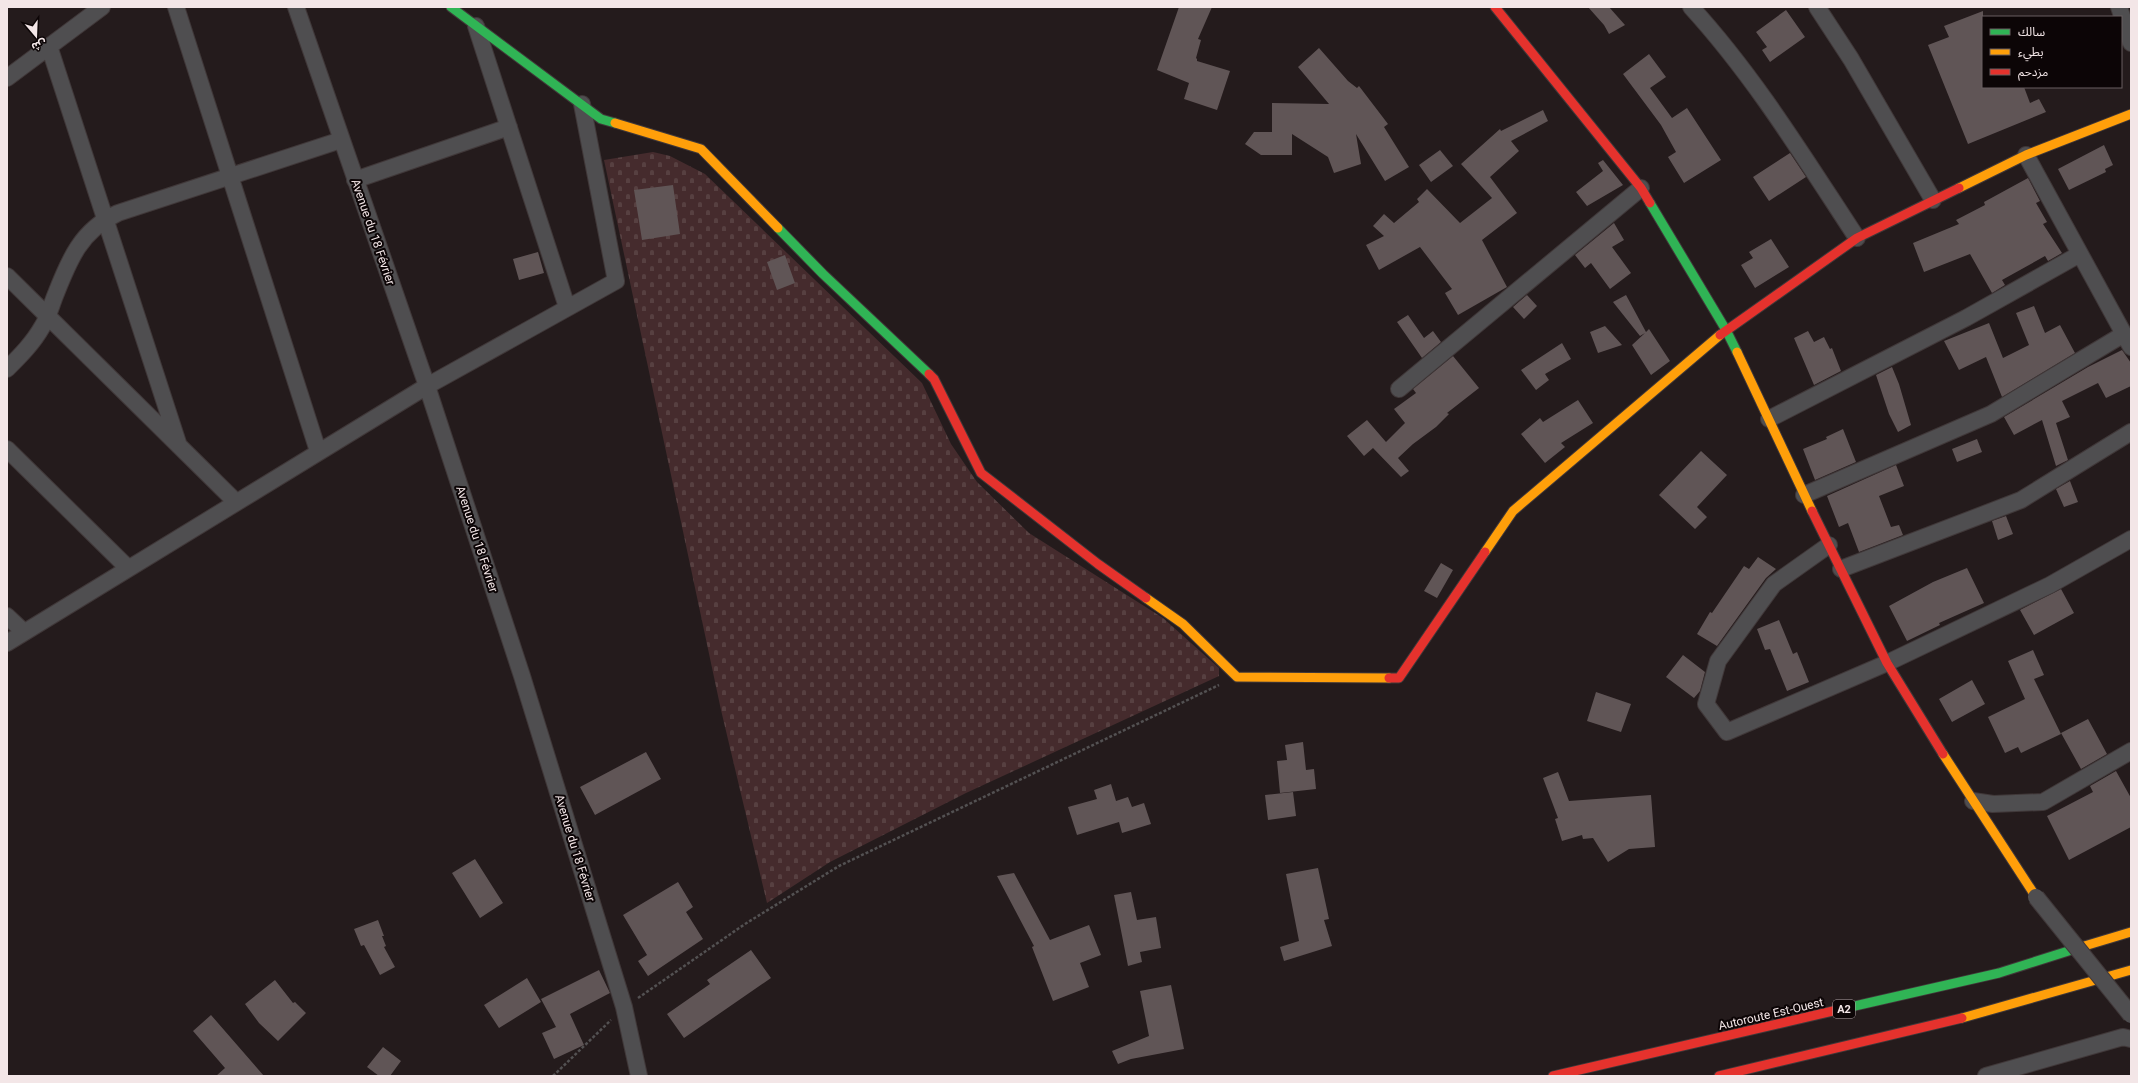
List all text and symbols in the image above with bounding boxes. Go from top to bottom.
north arrow [16,16,56,56]
legend [1982,16,2122,88]
text: سالك [2018,25,2045,39]
text: ش [30,36,48,54]
text: بطيء [2018,45,2044,62]
text: مزدحم [2018,65,2048,81]
street label: Avenue du 18 Février [348,177,398,287]
street label: Avenue du 18 Février [453,484,501,594]
street label: Avenue du 18 Février [552,793,598,903]
street label: Autoroute Est-Ouest [1717,995,1825,1033]
road number: A2 [1833,1000,1855,1018]

